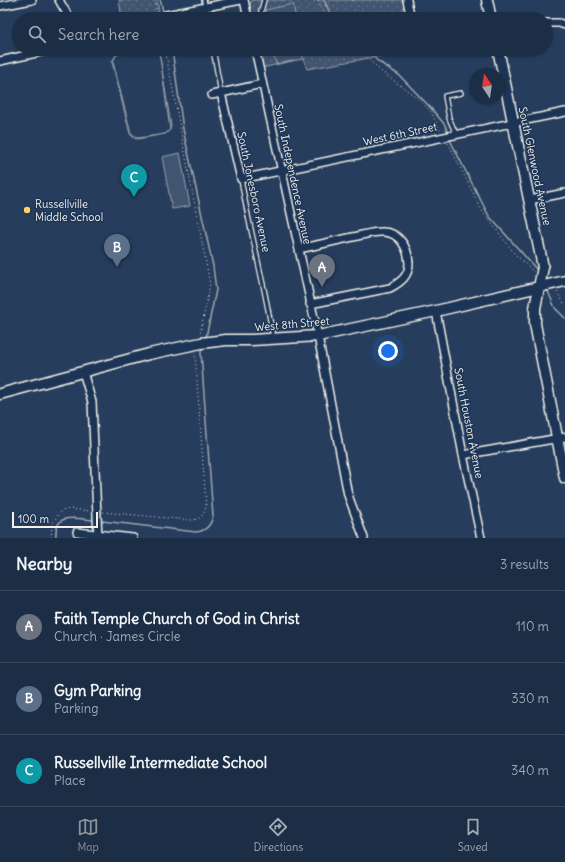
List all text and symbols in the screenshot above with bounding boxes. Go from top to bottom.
search box [12,12,553,56]
icon: search [26,23,48,45]
text: Search here [58,25,139,44]
north arrow [469,68,505,104]
street label: South Independence Avenue [271,103,315,245]
street label: South Glenwood Avenue [516,105,554,227]
street label: West 6th Street [362,119,439,149]
street label: South Jonesboro Avenue [234,131,274,254]
pin: C [121,164,147,197]
place label: Russellville Middle School [35,197,103,224]
marker: Russellville Middle School [22,205,32,215]
pin: B [104,234,130,267]
pin: A [309,254,335,287]
street label: West 8th Street [254,314,330,334]
your location [378,341,398,361]
street label: South Houston Avenue [451,366,487,480]
scale bar [12,510,98,529]
text: 100 m [18,512,49,526]
text: Nearby [16,553,72,575]
text: 3 results [500,556,549,573]
text: Faith Temple Church of God in Christ [54,609,300,628]
text: A [25,618,33,635]
text: 110 m [516,618,549,635]
text: Church · James Circle [54,628,181,645]
text: Gym Parking [54,681,141,700]
text: B [25,690,33,707]
text: 330 m [511,690,549,707]
text: Parking [54,700,99,717]
text: Russellville Intermediate School [54,753,267,772]
text: C [25,762,33,779]
text: 340 m [511,762,549,779]
text: Place [54,772,85,789]
tab: Map [77,816,99,854]
tab: Directions [254,816,303,854]
tab: Saved [458,816,488,854]

